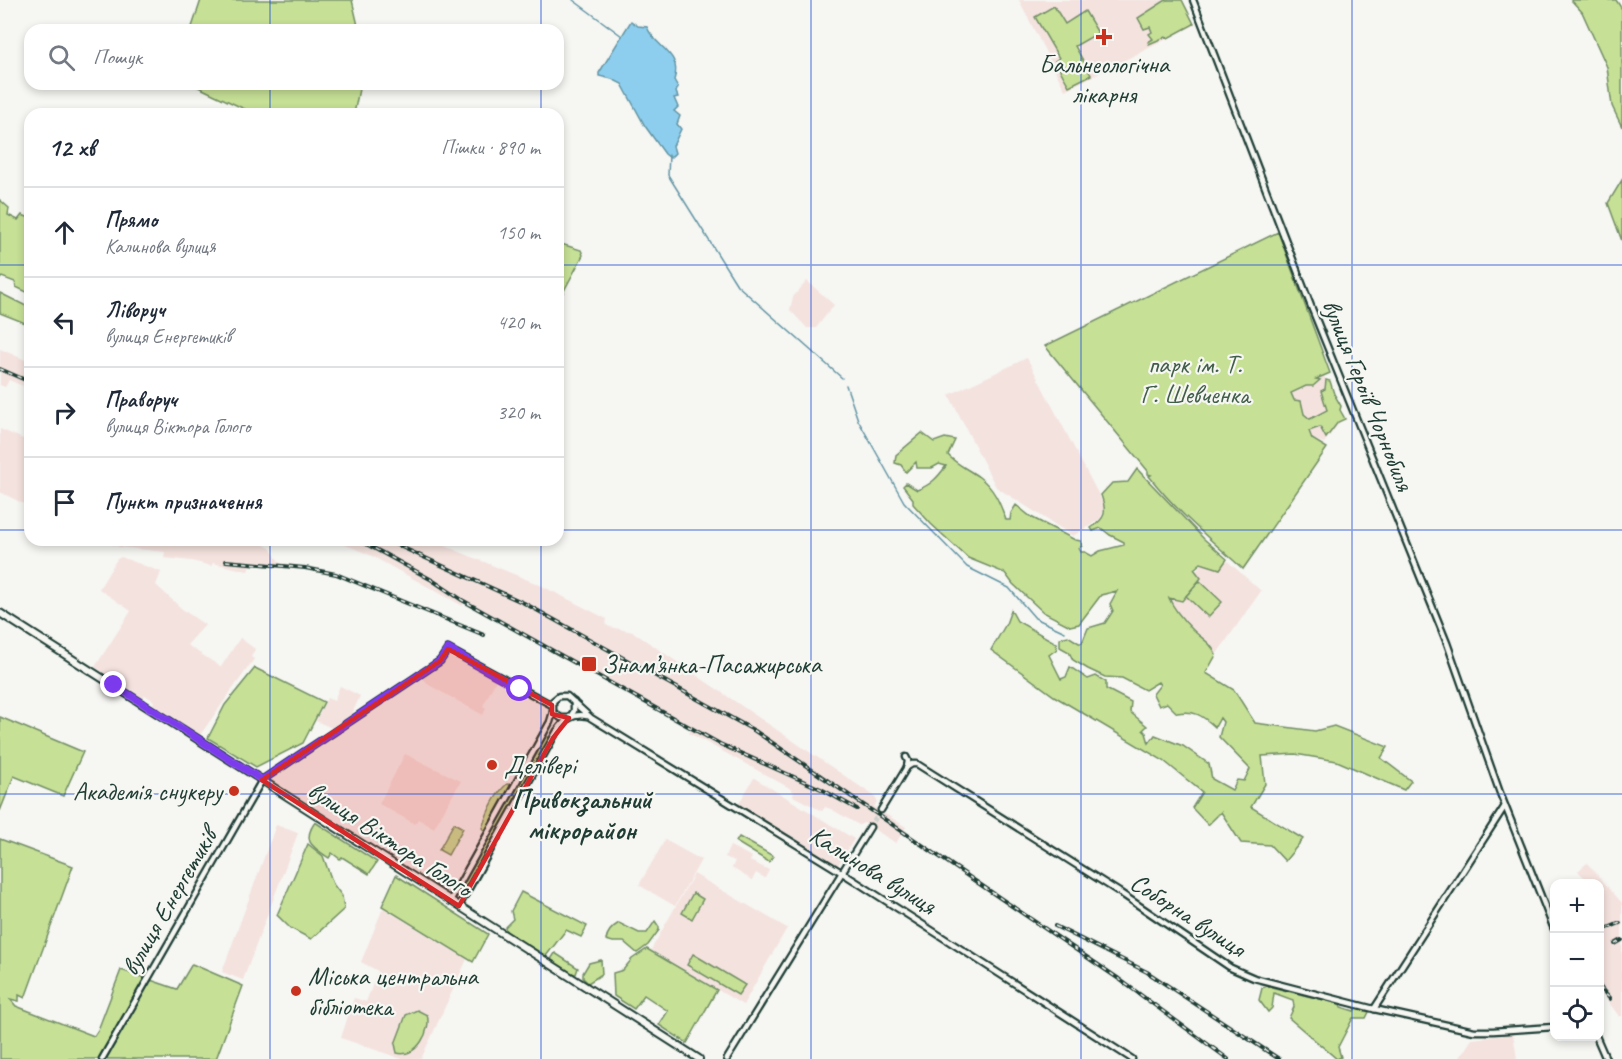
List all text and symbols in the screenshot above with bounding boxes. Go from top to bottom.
search box [24,24,564,90]
marker: Бальнеологічна лікарня [1095,28,1113,46]
icon: search [45,41,78,74]
text: Пошук [93,43,142,71]
place label: Бальнеологічна лікарня [1039,48,1171,111]
text: 12 хв [48,131,95,164]
text: Пішки · 890 m [441,135,540,160]
text: Прямо [105,206,157,234]
icon: ahead [48,216,81,249]
text: 150 m [497,220,540,245]
text: Калинова вулиця [105,234,215,259]
street label: вулиця Героїв Чорнобиля [1315,294,1422,497]
text: Ліворуч [105,296,165,324]
icon: left [48,306,81,339]
text: 420 m [497,310,540,335]
text: вулиця Енергетиків [105,324,232,349]
park label: парк ім. Т. Г. Шевченка [1141,348,1252,411]
text: Праворуч [105,386,177,414]
icon: right [48,396,81,429]
text: 320 m [497,400,540,425]
text: вулиця Віктора Голого [105,414,251,439]
icon: arrive [48,486,81,519]
text: Пункт призначення [105,488,262,516]
place label: Знам’янка-Пасажирська [602,648,823,681]
marker: Знам’янка-Пасажирська [580,655,598,673]
route end [100,671,126,697]
route start [506,675,532,701]
place label: Делівері [504,749,579,782]
marker: Делівері [485,758,499,772]
street label: вулиця Віктора Голого [302,774,481,906]
place label: Академія снукеру [73,775,224,808]
district label: Привокзальний мікрорайон [512,782,654,847]
marker: Академія снукеру [227,784,241,798]
street label: вулиця Енергетиків [114,817,227,981]
street label: Калинова вулиця [803,818,944,923]
street label: Соборна вулиця [1124,865,1254,966]
map controls [1550,879,1604,1041]
button: + [1550,879,1604,933]
button: − [1550,933,1604,987]
place label: Міська центральна бібліотека [308,960,479,1023]
marker: Міська центральна бібліотека [289,984,303,998]
button: locate [1550,987,1604,1041]

